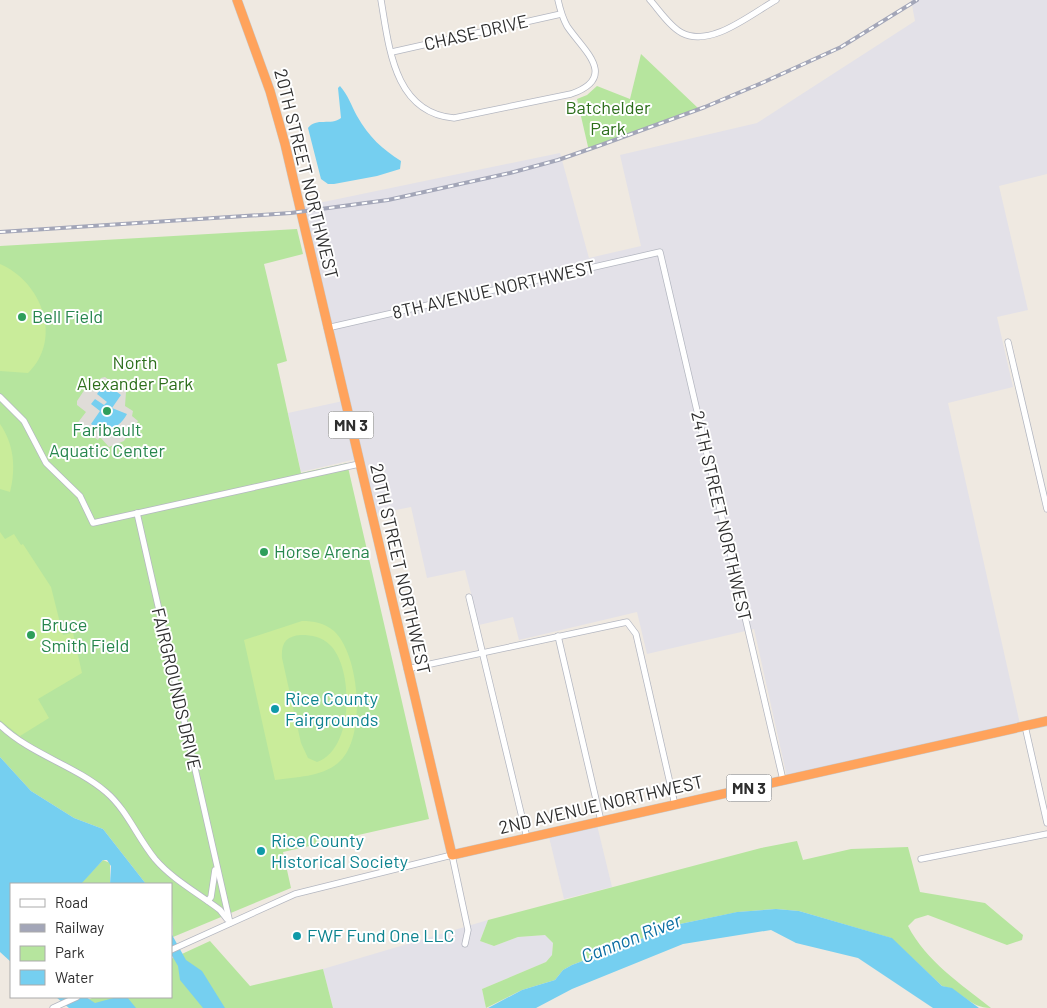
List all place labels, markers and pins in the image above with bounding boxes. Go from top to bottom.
place label: Bell Field [32,305,103,327]
marker: Bell Field [16,311,28,323]
marker: Faribault Aquatic Center [101,405,113,417]
place label: Faribault Aquatic Center [49,418,165,461]
place label: Horse Arena [274,540,370,562]
marker: Horse Arena [258,546,270,558]
place label: Bruce Smith Field [41,613,129,656]
marker: Bruce Smith Field [25,629,37,641]
place label: Rice County Fairgrounds [285,687,378,730]
marker: Rice County Fairgrounds [269,703,281,715]
place label: Rice County Historical Society [271,829,408,872]
marker: Rice County Historical Society [255,845,267,857]
place label: FWF Fund One LLC [307,924,455,946]
marker: FWF Fund One LLC [291,930,303,942]

